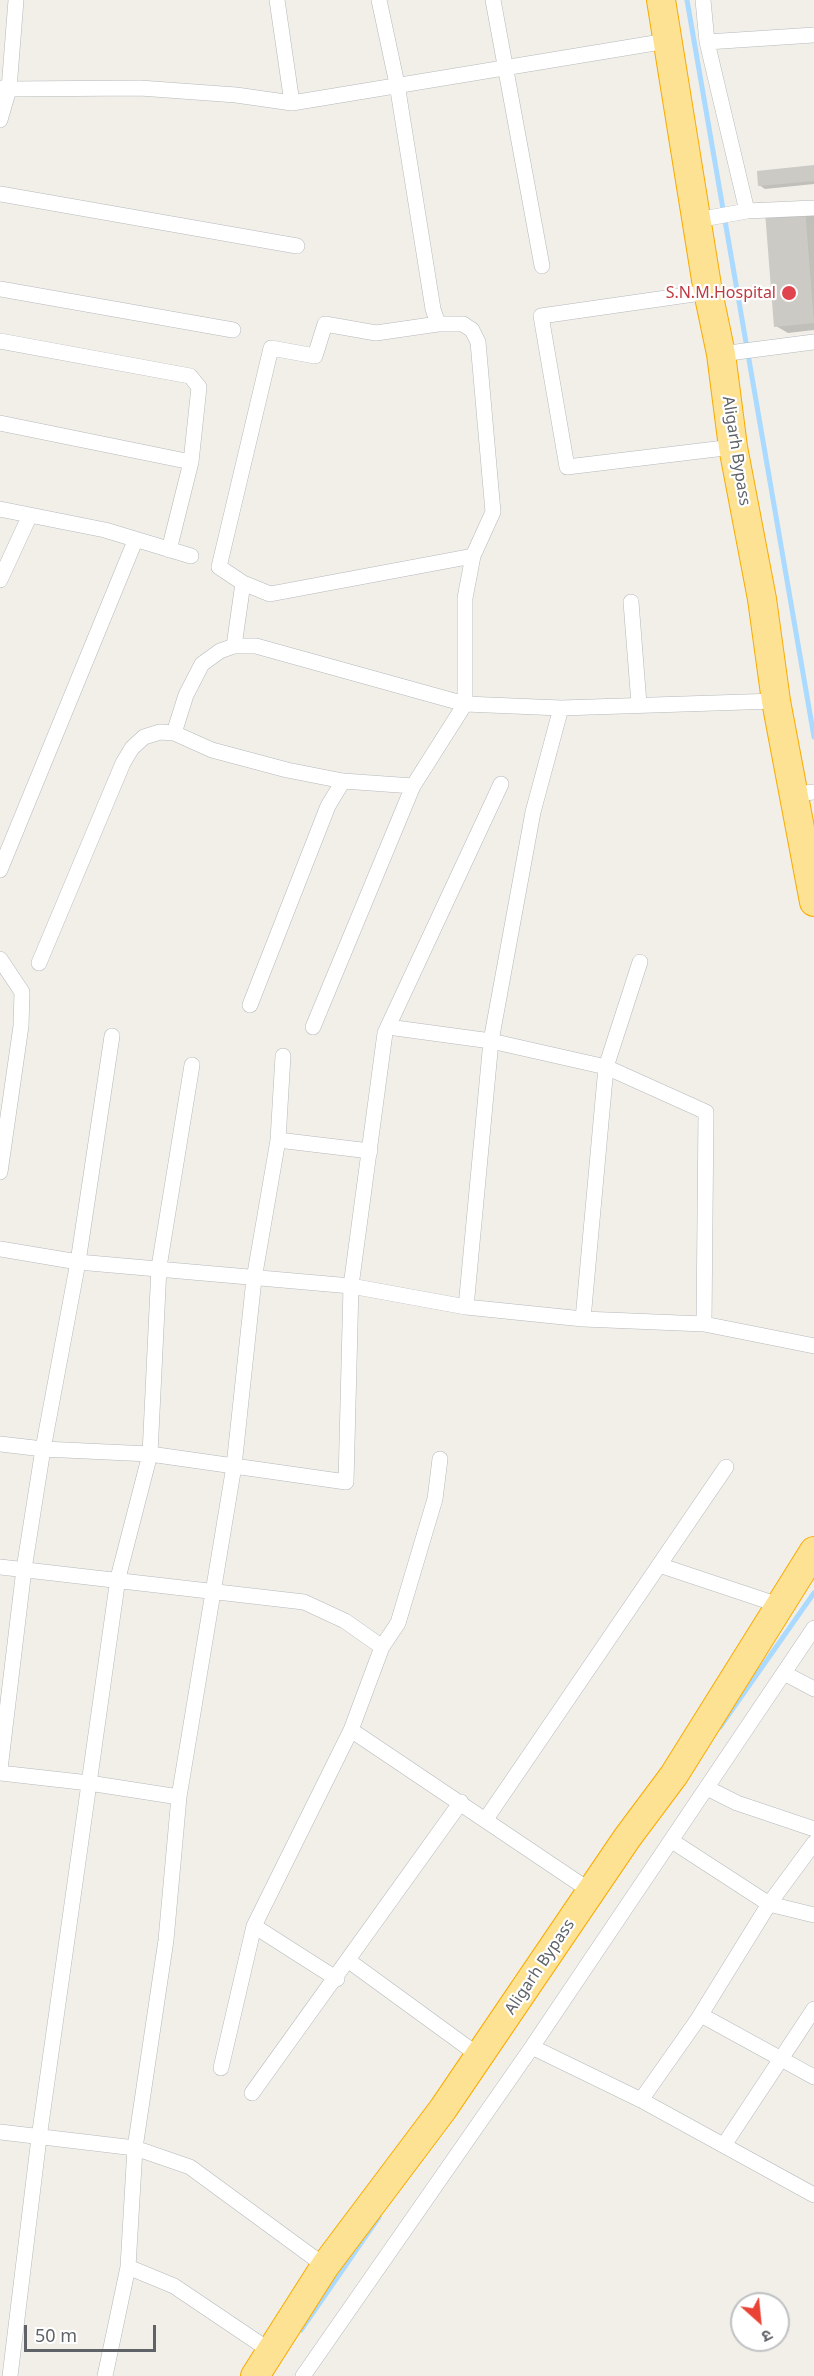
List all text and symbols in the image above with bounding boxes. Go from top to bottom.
place label: S.N.M.Hospital [666,283,776,303]
marker: S.N.M.Hospital [780,284,798,302]
street label: Aligarh Bypass [718,395,754,507]
street label: Aligarh Bypass [501,1916,579,2018]
north arrow [730,2292,790,2352]
scale bar [27,2313,159,2351]
text: 50 m [35,2323,77,2347]
text: उ [758,2324,776,2348]

